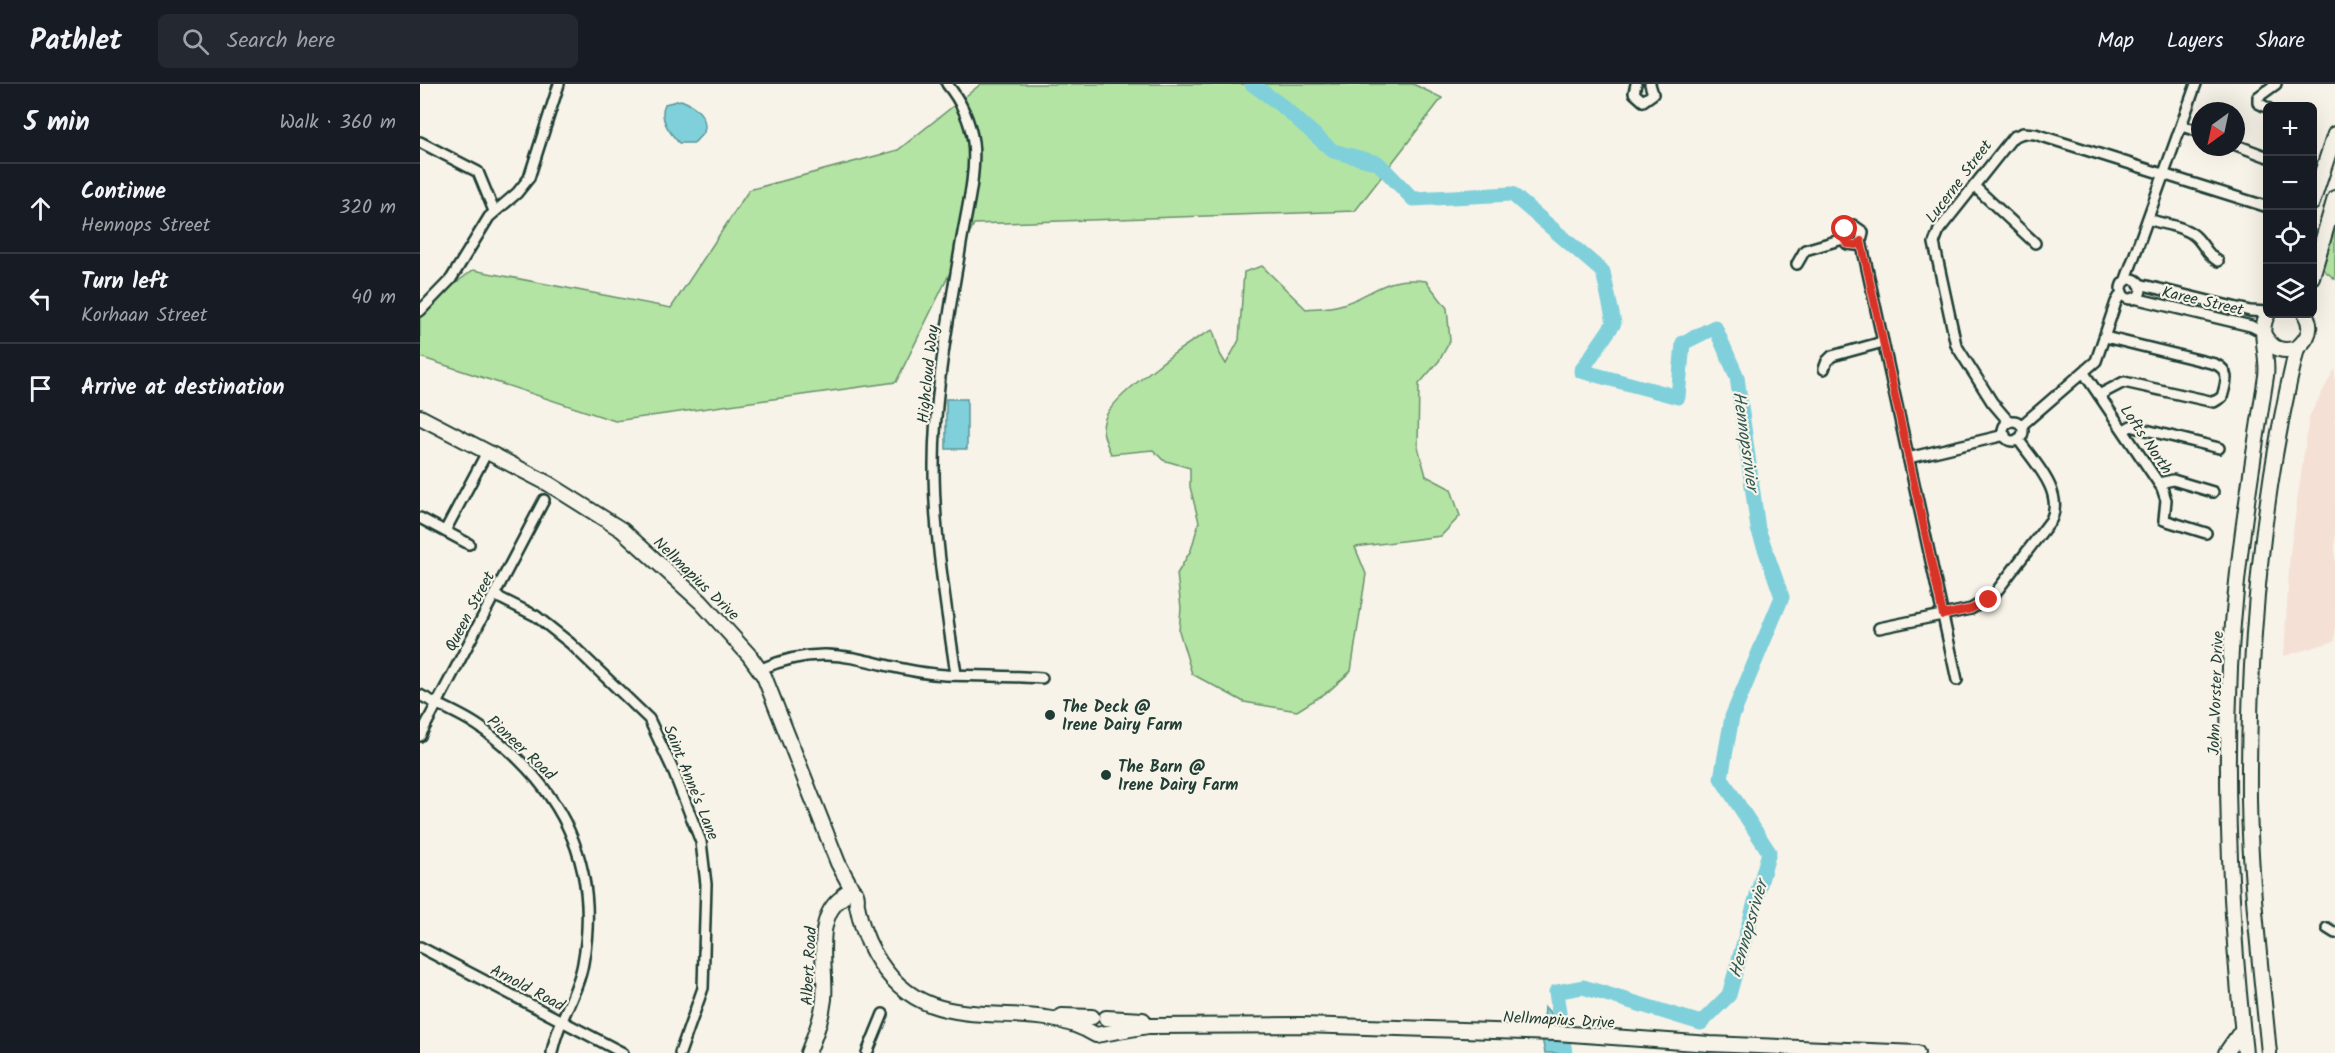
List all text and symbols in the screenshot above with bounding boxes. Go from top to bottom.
search box [158,14,578,68]
text: Pathlet [30,19,122,64]
text: Search here [227,24,335,59]
icon: search [179,25,212,58]
text: Map [2097,25,2134,58]
text: Layers [2167,25,2223,58]
text: Share [2256,25,2305,58]
text: 5 min [24,102,90,144]
north arrow [2191,102,2245,156]
map controls [2263,102,2317,318]
button: + [2263,102,2317,156]
text: Walk · 360 m [279,107,396,139]
street label: Lucerne Street [1919,134,1999,229]
button: − [2263,156,2317,210]
text: Continue [81,175,166,210]
icon: ahead [24,192,57,225]
text: 320 m [339,192,396,224]
text: Hennops Street [81,210,211,242]
button: locate [2263,210,2317,264]
route start [1831,215,1857,241]
button: layers [2263,264,2317,318]
text: Turn left [81,265,168,300]
street label: Karee Street [2159,280,2247,323]
icon: left [24,282,57,315]
text: 40 m [351,282,396,314]
text: Korhaan Street [81,300,207,332]
street label: Highcloud Way [911,323,946,424]
text: Arrive at destination [81,371,284,406]
icon: arrive [24,372,57,405]
water label: Hennopsrivier [1723,390,1766,497]
street label: Lofts North [2113,400,2178,480]
street label: Nellmapius Drive [647,531,745,627]
street label: Queen Street [439,566,502,656]
route end [1975,586,2001,612]
street label: John Vorster Drive [2202,630,2231,756]
place label: The Deck @ Irene Dairy Farm [1062,695,1182,738]
marker: The Deck @ Irene Dairy Farm [1043,708,1057,722]
street label: Pioneer Road [481,709,562,787]
street label: Saint Anne's Lane [656,721,725,844]
place label: The Barn @ Irene Dairy Farm [1118,755,1238,798]
marker: The Barn @ Irene Dairy Farm [1099,768,1113,782]
water label: Hennopsrivier [1722,873,1778,981]
street label: Albert Road [795,925,824,1006]
street label: Arnold Road [486,958,570,1019]
street label: Nellmapius Drive [1502,1005,1615,1036]

